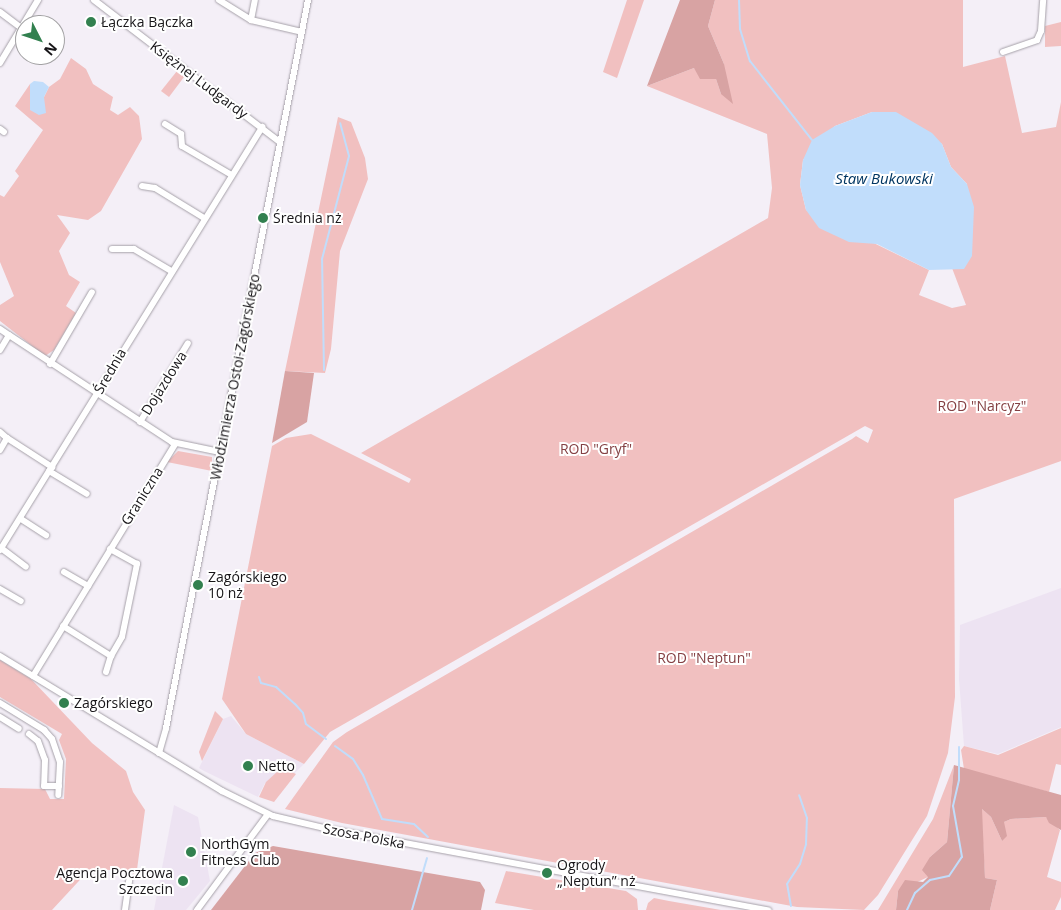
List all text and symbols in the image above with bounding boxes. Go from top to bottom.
place label: Łączka Bączka [101,14,193,30]
north arrow [15,15,65,65]
marker: Łączka Bączka [85,16,97,28]
street label: Księżnej Ludgardy [147,38,251,122]
text: N [40,39,62,60]
water label: Staw Bukowski [835,170,933,188]
place label: Średnia nż [273,210,342,226]
marker: Średnia nż [257,212,269,224]
street label: Włodzimierza Ostoi-Zagórskiego [207,273,263,481]
street label: Średnia [90,345,130,397]
street label: Dojazdowa [138,348,190,418]
park label: ROD "Narcyz" [938,398,1026,414]
park label: ROD "Gryf" [560,441,632,457]
street label: Graniczna [118,464,166,528]
place label: Zagórskiego 10 nż [208,569,287,602]
marker: Zagórskiego 10 nż [192,579,204,591]
park label: ROD "Neptun" [657,650,751,666]
place label: Zagórskiego [74,695,153,711]
marker: Zagórskiego [58,697,70,709]
place label: Netto [258,758,295,774]
marker: Netto [242,760,254,772]
street label: Szosa Polska [322,820,406,852]
place label: NorthGym Fitness Club [201,836,280,869]
marker: NorthGym Fitness Club [185,846,197,858]
place label: Ogrody „Neptun” nż [557,857,636,890]
place label: Agencja Pocztowa Szczecin [56,865,173,898]
marker: Ogrody „Neptun” nż [541,867,553,879]
marker: Agencja Pocztowa Szczecin [177,875,189,887]

